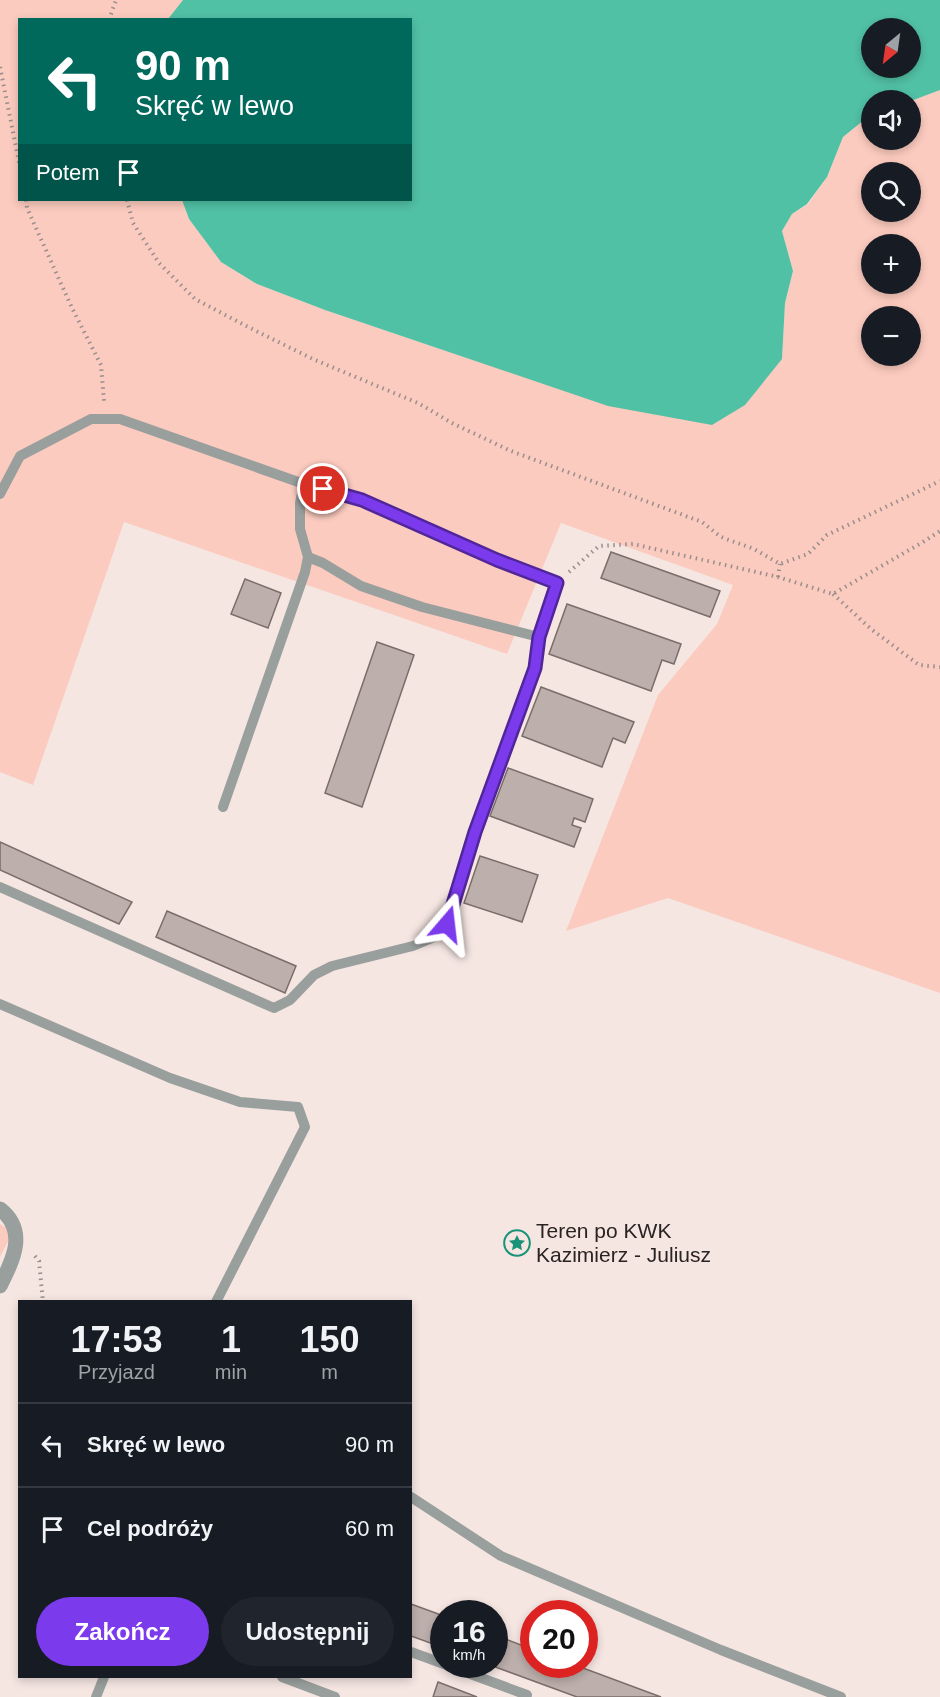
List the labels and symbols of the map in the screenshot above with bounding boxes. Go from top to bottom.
north arrow [861,18,921,78]
pin [297,463,348,514]
position arrow [415,892,479,956]
place label: Teren po KWK Kazimierz - Juliusz [536,1219,711,1266]
place icon: Teren po KWK Kazimierz - Juliusz [502,1228,532,1258]
speed limit sign: 20 [520,1600,598,1678]

